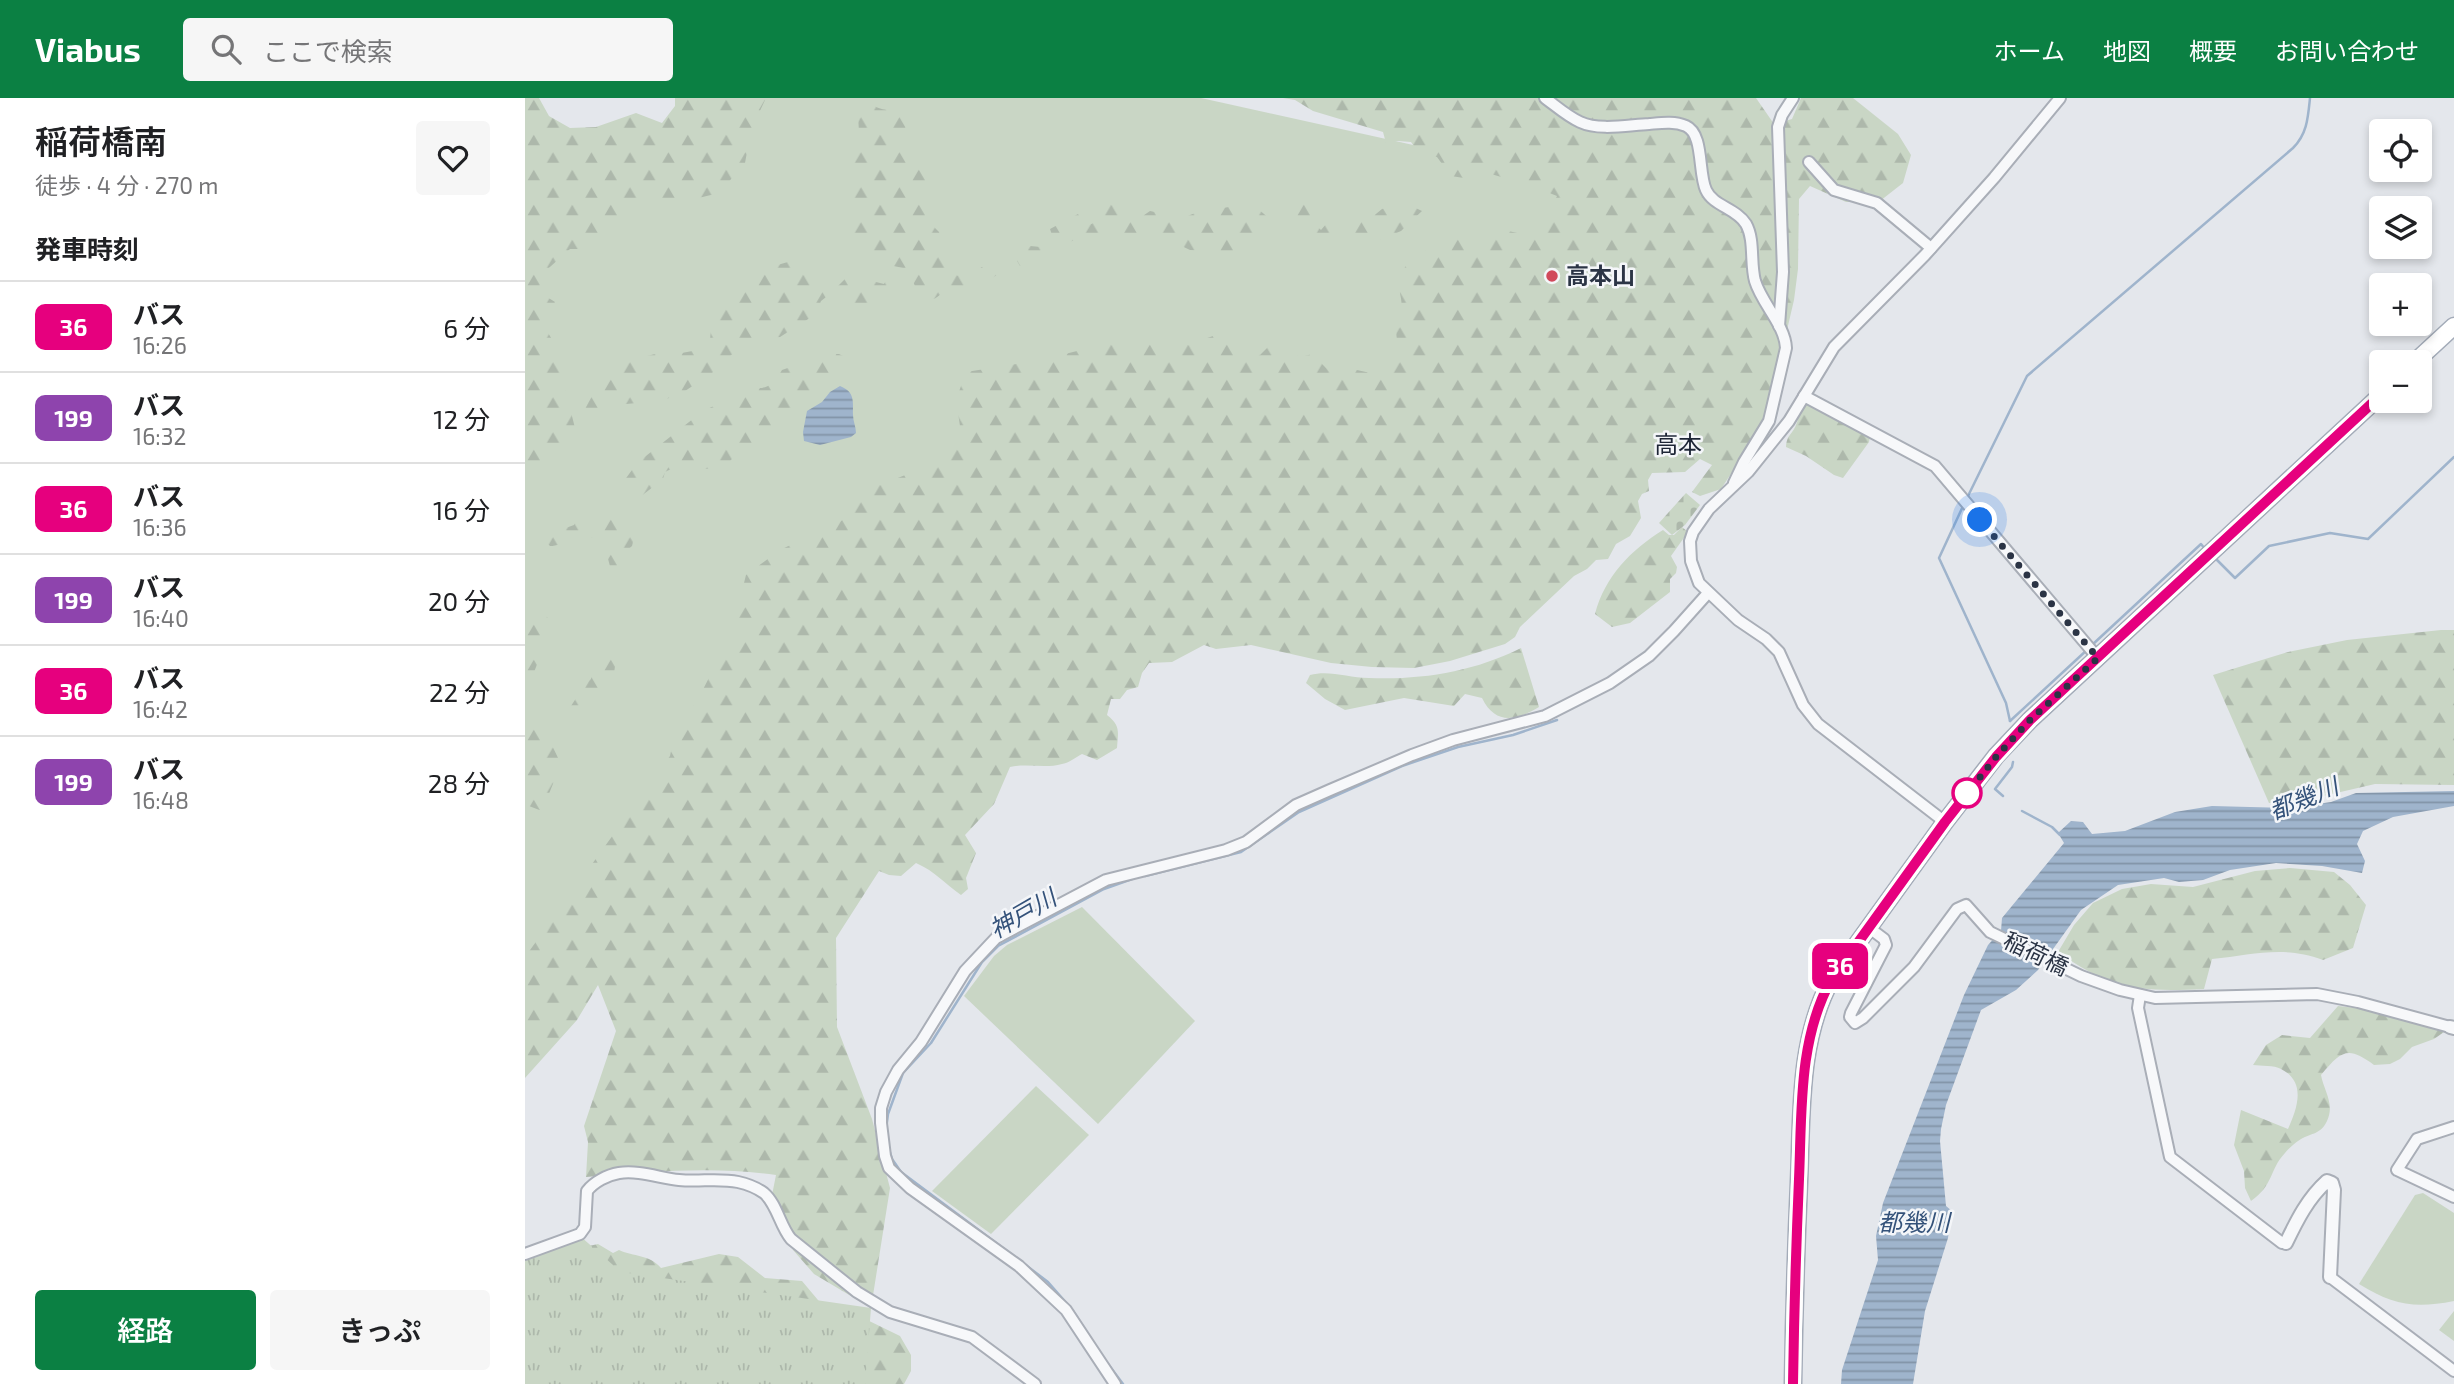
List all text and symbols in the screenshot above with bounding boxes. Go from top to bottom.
search box [183,18,673,81]
text: Viabus [35,29,141,69]
icon: search [207,30,245,68]
text: ここで検索 [263,35,393,66]
text: ホーム [1994,36,2065,65]
text: 地図 [2103,36,2151,65]
text: 概要 [2189,36,2237,65]
text: お問い合わせ [2275,36,2419,65]
map controls [2369,119,2432,413]
button: locate [2369,119,2432,182]
text: 稲荷橋南 [35,121,167,161]
button: heart [416,121,490,195]
text: 徒歩 · 4 分 · 270 m [35,171,219,199]
button: layers [2369,196,2432,259]
text: 発車時刻 [35,233,139,264]
place label: 高本山 [1566,261,1635,289]
marker: 高本山 [1544,268,1560,284]
button: + [2369,273,2432,336]
text: バス [133,298,185,329]
text: 36 [60,312,87,341]
text: 6 分 [443,312,490,343]
text: 16:26 [133,331,187,359]
button: − [2369,350,2432,413]
text: バス [133,389,185,420]
text: 199 [54,403,93,432]
text: 12 分 [433,403,490,434]
text: 16:32 [133,422,186,450]
district label: 高本 [1654,429,1702,458]
text: バス [133,480,185,511]
text: 36 [60,494,87,523]
text: 16 分 [433,494,490,525]
your location [1962,502,1997,537]
text: 16:36 [133,513,187,541]
text: バス [133,571,185,602]
text: 199 [54,585,93,614]
text: 20 分 [428,585,490,616]
text: 16:40 [133,604,189,632]
text: バス [133,662,185,693]
text: 36 [60,676,87,705]
text: 22 分 [429,676,490,707]
text: 16:42 [133,695,188,723]
text: バス [133,753,185,784]
text: 199 [54,767,93,796]
text: 28 分 [428,767,490,798]
water label: 都幾川 [2265,770,2345,825]
unlabelled marker [1952,778,1982,808]
text: 16:48 [133,786,189,814]
water label: 神戸川 [984,881,1063,943]
street label: 稲荷橋 [1999,925,2074,981]
line badge: 36 [1809,943,1871,989]
text: 36 [1826,951,1854,980]
water label: 都幾川 [1878,1207,1953,1236]
button: 経路 [35,1290,256,1370]
button: きっぷ [270,1290,490,1370]

